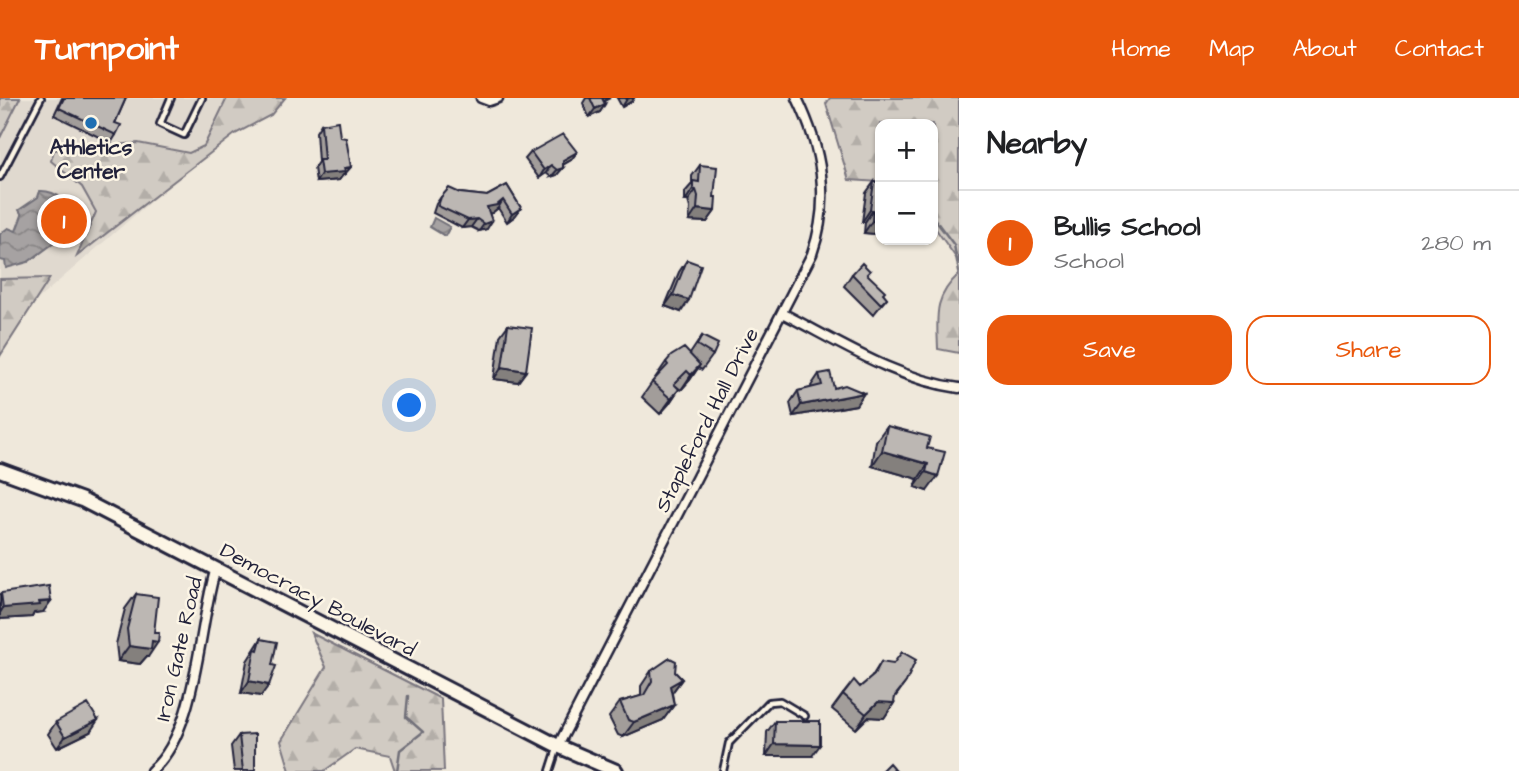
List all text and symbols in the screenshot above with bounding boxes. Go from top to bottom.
text: Turnpoint [35,26,179,72]
text: Home [1111,32,1171,66]
text: Map [1209,32,1254,66]
text: About [1292,32,1357,66]
text: Contact [1395,32,1484,66]
marker: Athletics Center [83,115,99,131]
map controls [875,119,938,245]
button: + [875,119,938,182]
text: Nearby [987,123,1087,165]
place label: Athletics Center [50,133,133,186]
button: − [875,182,938,245]
pin: 1 [41,195,87,247]
text: Bullis School [1054,209,1201,245]
text: 1 [1009,227,1011,259]
text: 280 m [1421,227,1491,259]
text: School [1054,245,1124,277]
button: Save [987,315,1232,385]
button: Share [1246,315,1491,385]
street label: Stapleford Hall Drive [648,323,767,518]
your location [392,388,426,422]
street label: Democracy Boulevard [214,536,421,666]
street label: Iron Gate Road [148,574,210,724]

